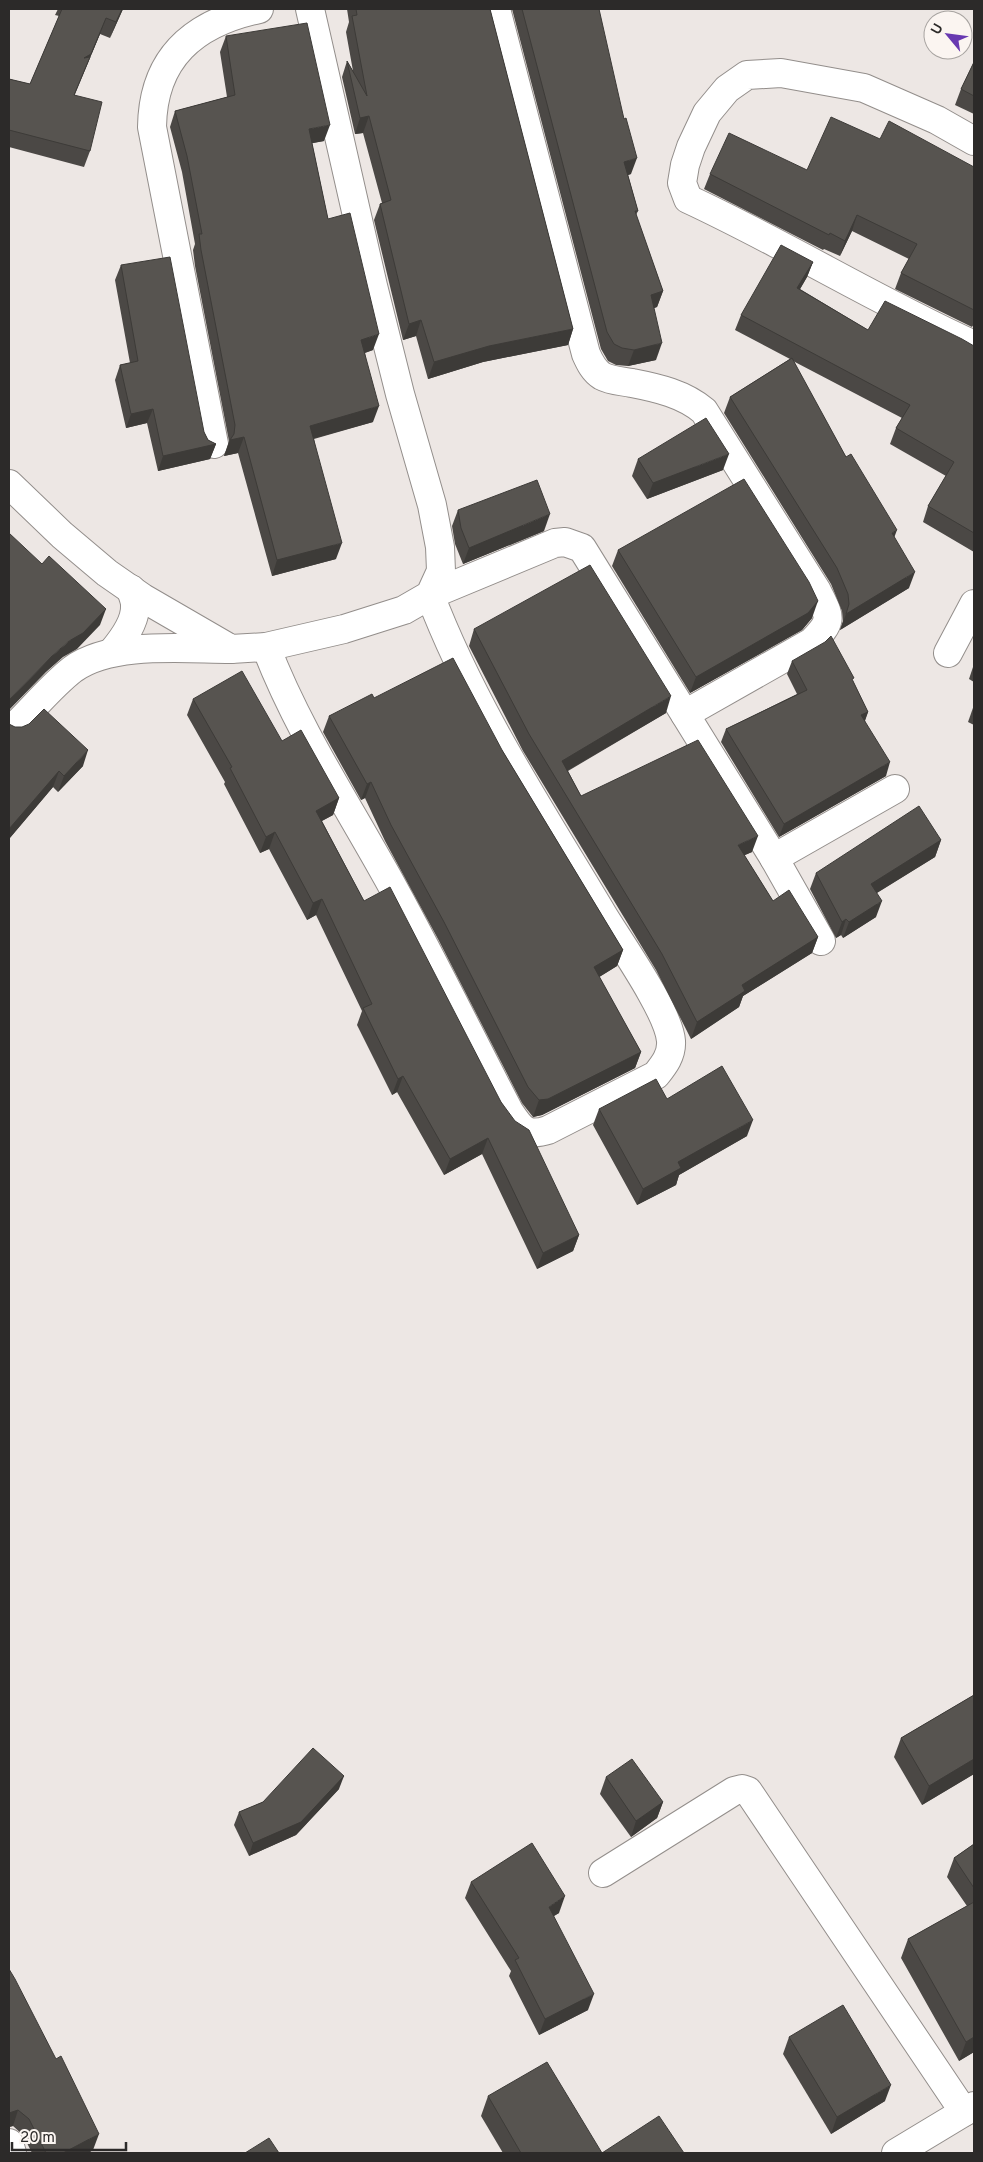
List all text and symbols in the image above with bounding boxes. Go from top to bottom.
north arrow [923,10,973,60]
text: U [928,21,948,38]
scale bar [12,2120,126,2152]
text: 20 m [20,2129,55,2148]

